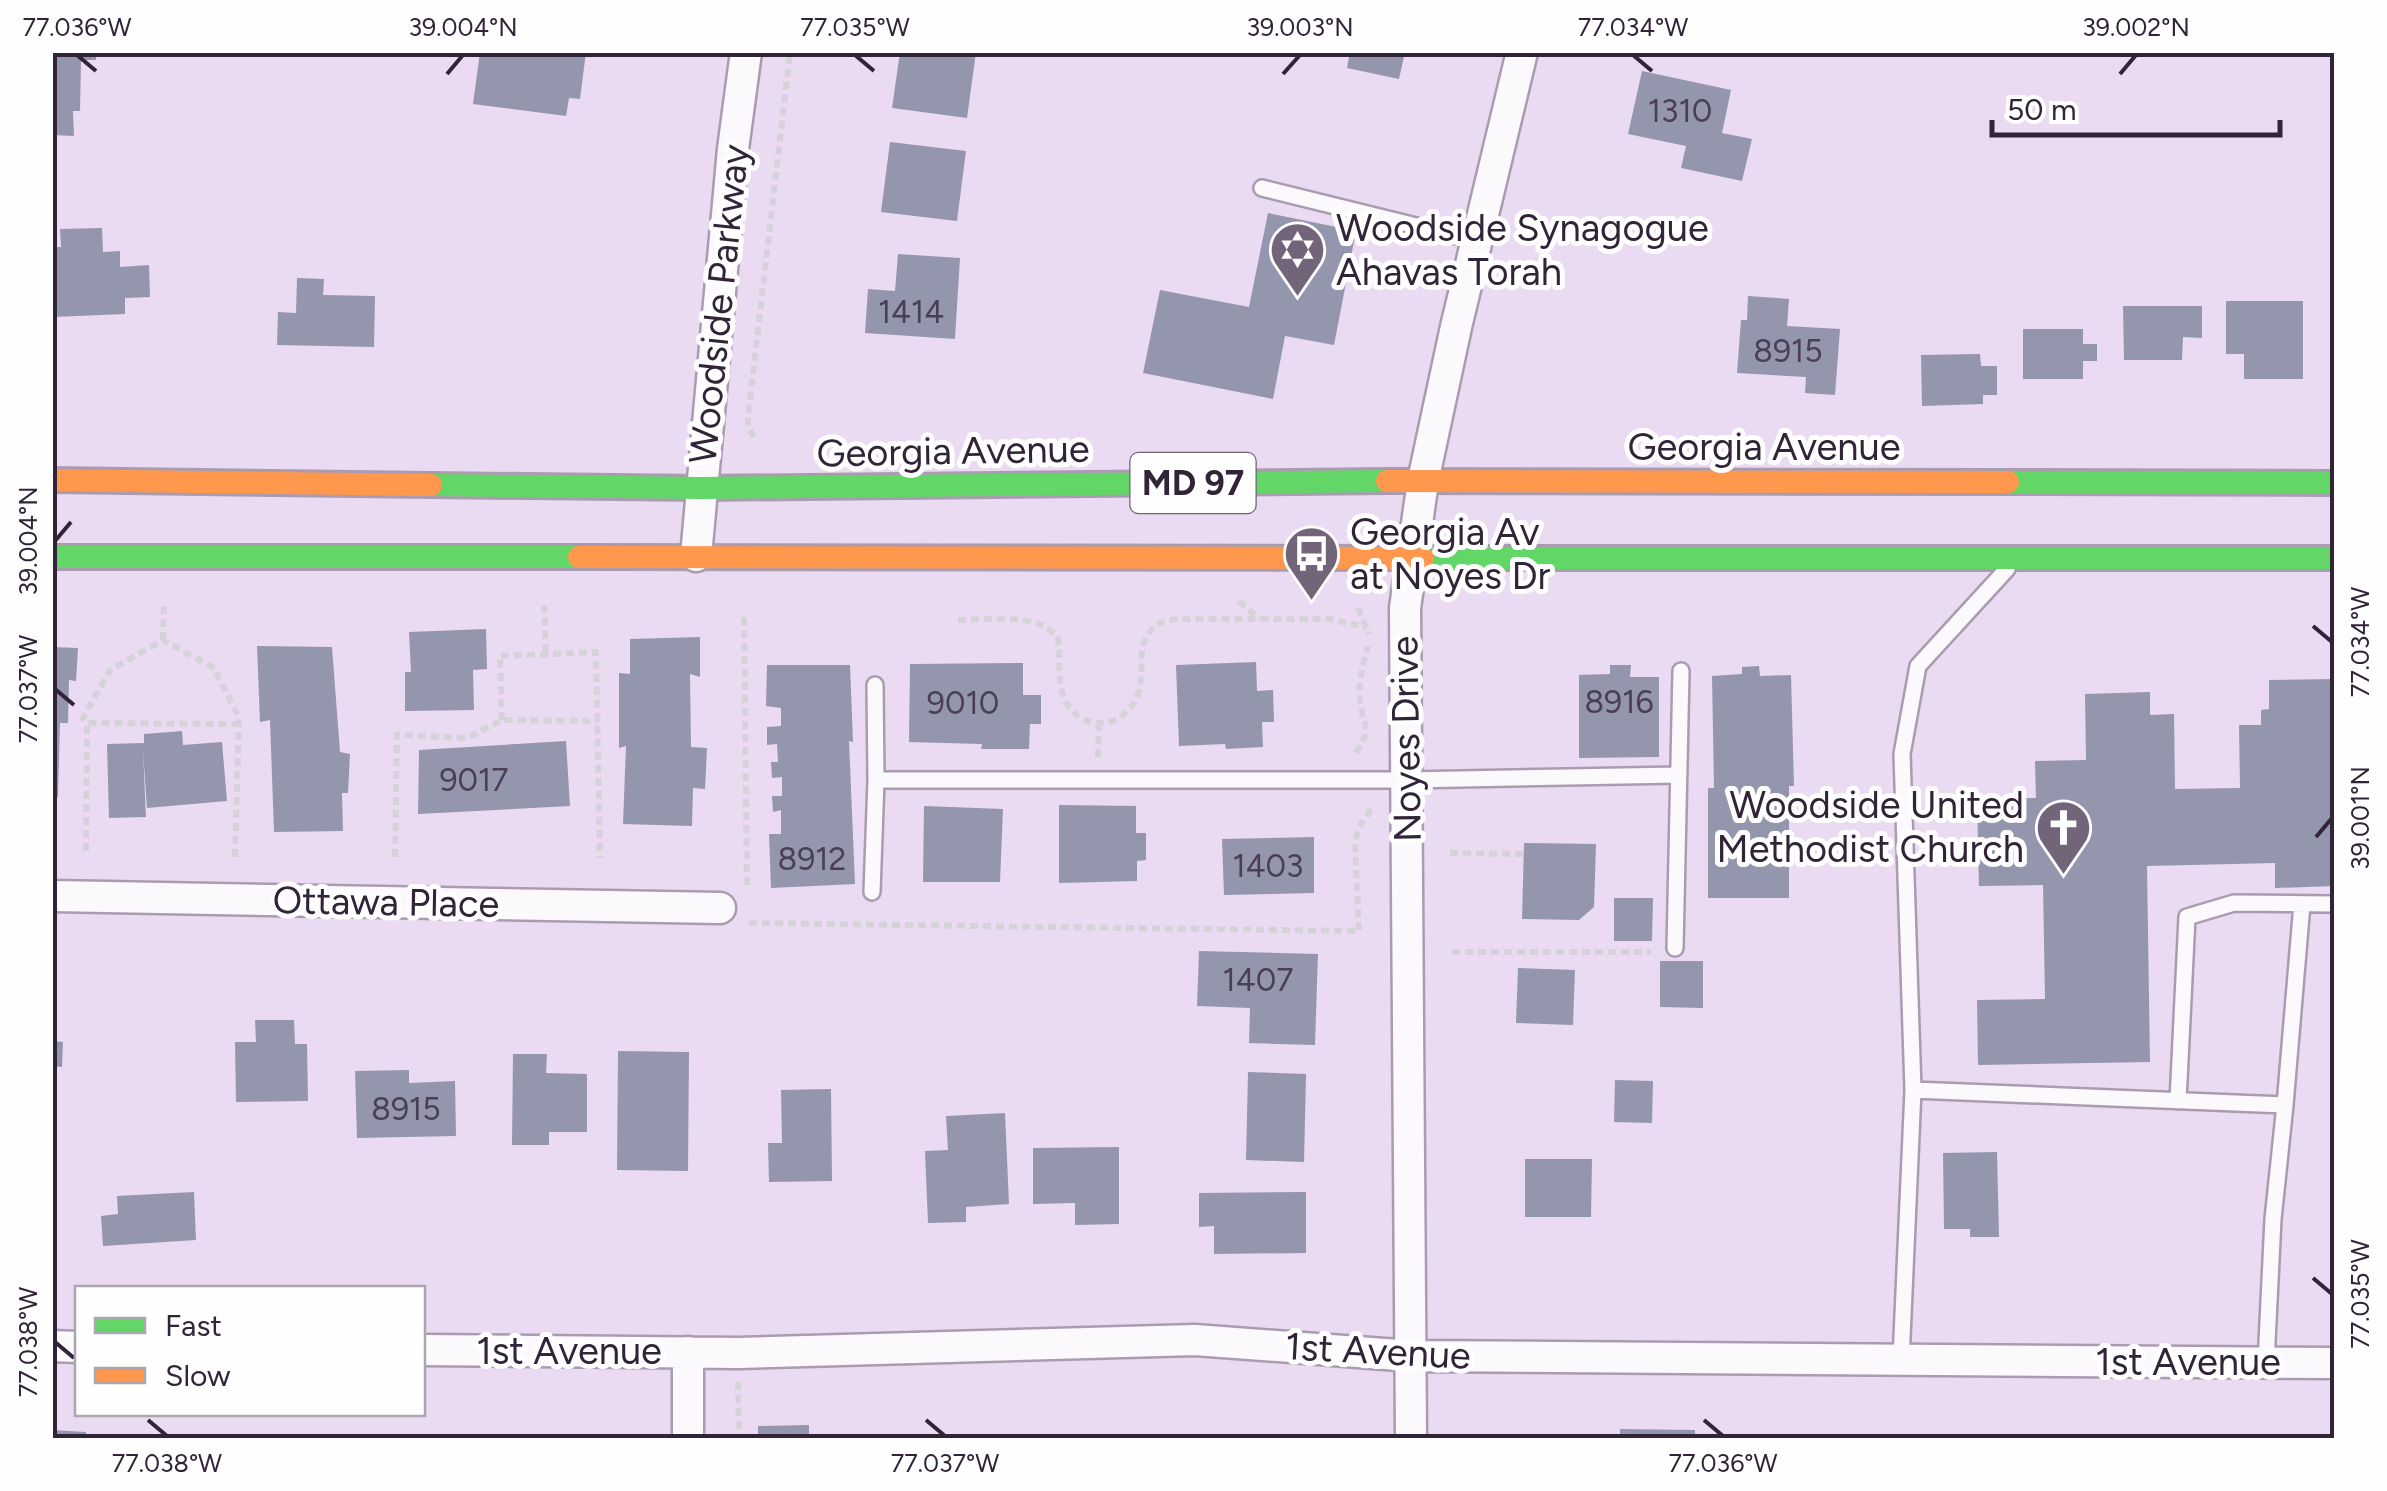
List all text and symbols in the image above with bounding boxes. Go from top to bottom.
text: 77.036°W [22,12,132,42]
text: 39.004°N [408,12,518,42]
text: 77.035°W [800,12,910,42]
text: 39.003°N [1246,12,1354,42]
text: 77.034°W [1578,12,1688,42]
text: 39.002°N [2082,12,2190,42]
scale bar [1992,75,2280,137]
text: 50 m [2007,91,2076,128]
house number: 1310 [1648,92,1712,130]
street label: Woodside Parkway [679,142,759,466]
place label: Woodside Synagogue Ahavas Torah [1336,205,1709,295]
synagogue icon: Woodside Synagogue Ahavas Torah [1267,220,1327,299]
house number: 1414 [878,293,944,331]
house number: 8915 [1753,332,1823,370]
street label: Georgia Avenue [1628,424,1900,470]
street label: Georgia Avenue [816,426,1090,476]
road number: MD 97 [1130,453,1256,513]
text: 39.004°N [13,486,43,596]
place label: Georgia Av at Noyes Dr [1350,509,1551,599]
bus stop icon: Georgia Av at Noyes Dr [1281,524,1341,603]
text: 77.034°W [2345,587,2375,697]
text: 77.037°W [13,635,43,743]
street label: Noyes Drive [1381,636,1431,842]
house number: 8916 [1584,683,1654,721]
house number: 9010 [927,684,999,722]
house number: 9017 [439,761,509,799]
text: 39.001°N [2345,766,2375,870]
place label: Woodside United Methodist Church [1717,782,2024,872]
church icon: Woodside United Methodist Church [2033,797,2093,876]
house number: 8912 [778,840,846,878]
house number: 1403 [1232,847,1304,885]
street label: Ottawa Place [272,877,500,927]
house number: 1407 [1223,961,1293,999]
house number: 8915 [371,1090,441,1128]
text: 77.035°W [2345,1239,2375,1349]
legend [75,1286,425,1416]
text: 77.038°W [13,1287,43,1397]
text: Fast [165,1307,222,1344]
street label: 1st Avenue [1284,1323,1472,1379]
street label: 1st Avenue [476,1328,662,1374]
street label: 1st Avenue [2095,1339,2281,1385]
text: Slow [165,1357,231,1394]
text: 77.038°W [112,1448,222,1478]
text: 77.037°W [891,1448,999,1478]
text: 77.036°W [1668,1448,1778,1478]

